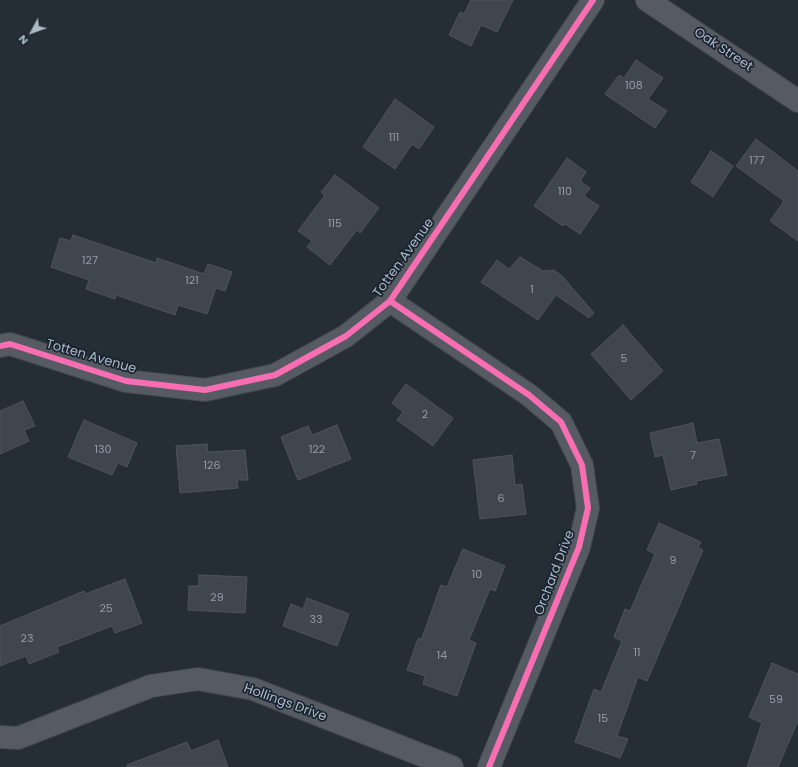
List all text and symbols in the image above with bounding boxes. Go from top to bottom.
north arrow [12,12,52,52]
street label: Oak Street [691,25,755,75]
text: N [14,31,32,48]
house number: 108 [625,79,643,93]
house number: 111 [389,131,399,145]
house number: 177 [749,154,765,168]
house number: 110 [558,185,572,199]
street label: Totten Avenue [370,216,438,300]
house number: 115 [328,217,342,231]
house number: 127 [82,254,98,268]
house number: 121 [185,274,199,288]
house number: 1 [530,283,534,297]
street label: Totten Avenue [44,337,138,377]
house number: 5 [621,352,627,366]
house number: 2 [422,408,428,422]
house number: 130 [95,443,111,457]
house number: 122 [309,443,325,457]
house number: 7 [690,449,696,463]
house number: 126 [204,459,220,473]
house number: 6 [498,492,504,506]
street label: Orchard Drive [532,528,578,618]
house number: 9 [670,554,676,568]
house number: 10 [472,568,482,582]
house number: 29 [210,591,224,605]
house number: 25 [99,602,113,616]
house number: 33 [310,613,322,627]
house number: 23 [21,632,33,646]
house number: 11 [633,646,641,660]
house number: 14 [437,649,447,663]
street label: Hollings Drive [242,681,328,725]
house number: 59 [769,693,783,707]
house number: 15 [598,712,608,726]

